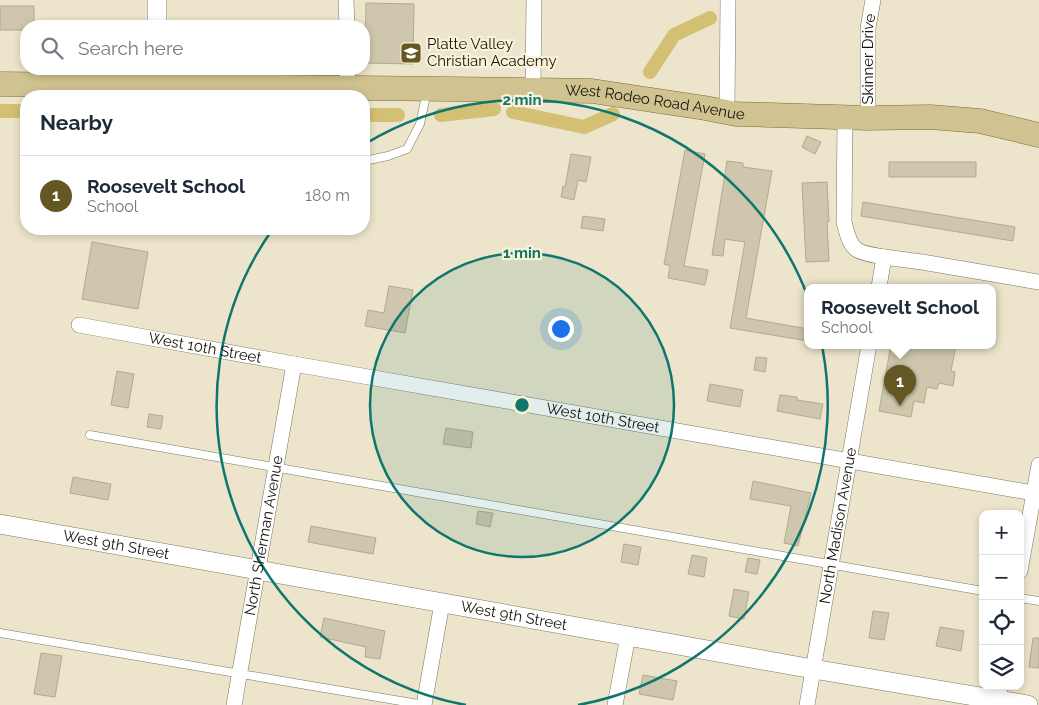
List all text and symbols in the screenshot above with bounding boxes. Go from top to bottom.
street label: Skinner Drive [859,12,879,105]
search box [20,20,370,75]
icon: search [38,34,66,62]
place label: Platte Valley Christian Academy [427,35,557,70]
text: Search here [78,37,184,59]
school or university icon: Platte Valley Christian Academy [399,41,423,65]
street label: West Rodeo Road Avenue [565,82,745,123]
text: 2 min [503,91,541,109]
text: Nearby [40,110,113,135]
text: Roosevelt School [87,175,245,197]
text: 1 [52,186,60,205]
text: 180 m [305,186,350,205]
text: School [87,197,138,216]
text: 1 min [503,244,541,262]
popup [804,284,996,349]
text: Roosevelt School [821,296,979,318]
your location [548,316,574,342]
text: School [821,318,872,337]
street label: West 10th Street [147,329,263,367]
pin: 1 [884,365,916,406]
centre of rings [513,396,531,414]
street label: West 10th Street [545,399,661,437]
street label: North Madison Avenue [816,446,860,605]
street label: North Sherman Avenue [241,454,287,617]
map controls [979,510,1024,690]
button: + [979,510,1024,555]
street label: West 9th Street [62,526,171,563]
button: − [979,555,1024,600]
street label: West 9th Street [459,597,568,634]
button: locate [979,600,1024,645]
button: layers [979,645,1024,690]

